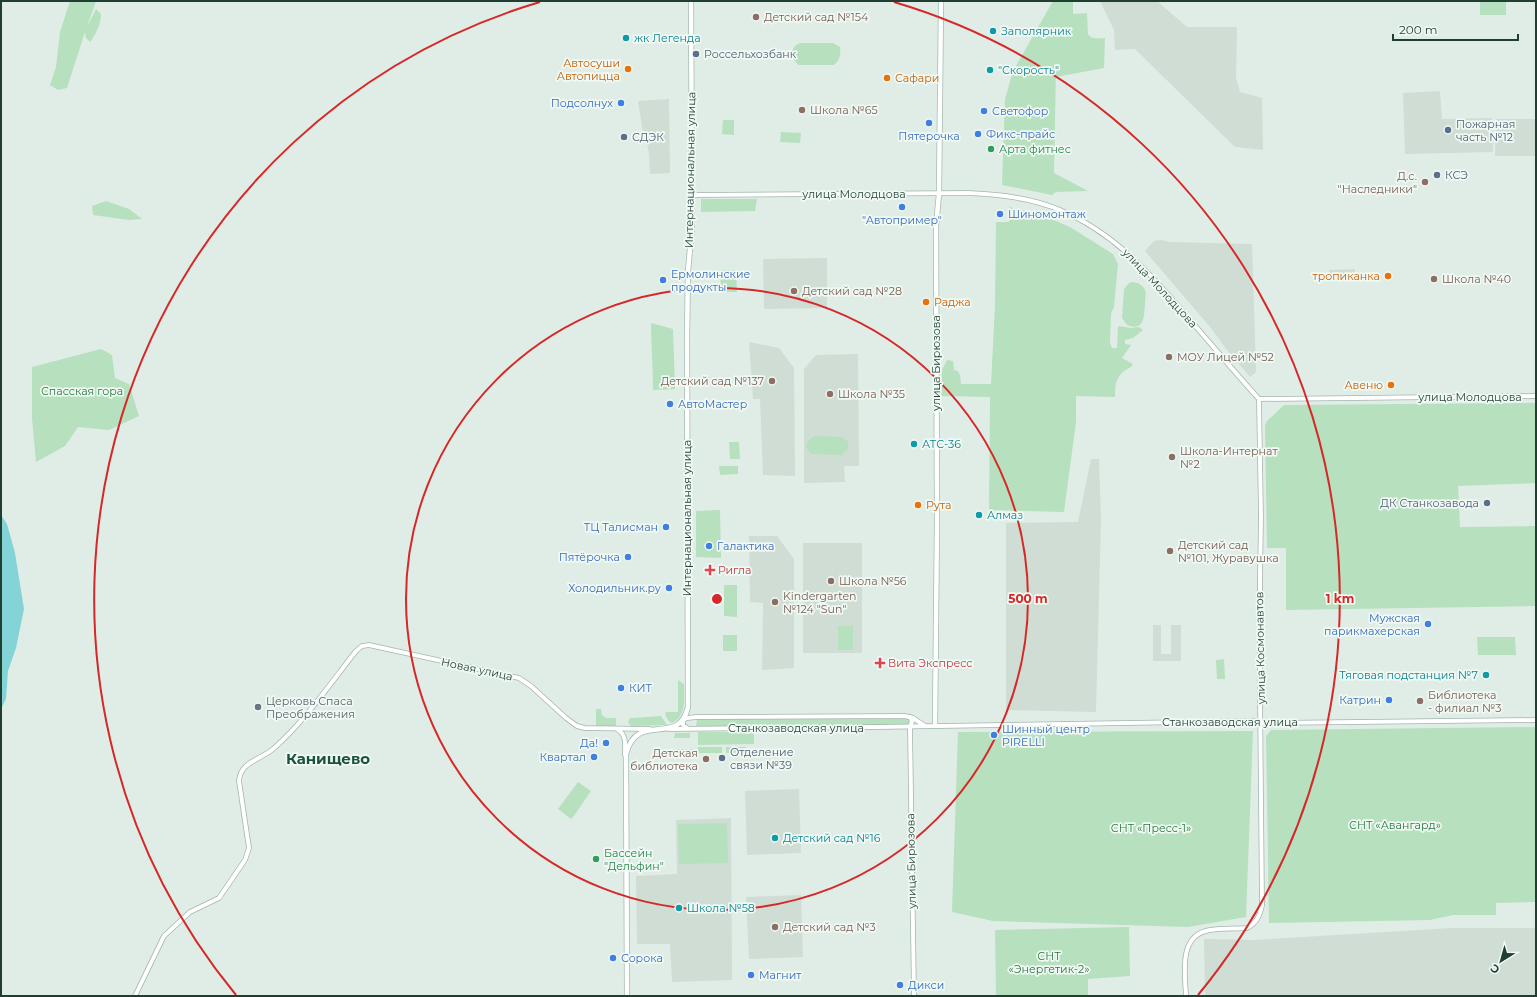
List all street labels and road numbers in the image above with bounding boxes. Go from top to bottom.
street label: Интернациональная улица [682,92,698,248]
street label: улица Молодцова [801,187,906,201]
street label: улица Молодцова [1119,245,1200,331]
street label: улица Бирюзова [929,315,943,412]
street label: улица Молодцова [1417,390,1522,404]
street label: Интернациональная улица [680,440,694,596]
street label: улица Космонавтов [1252,592,1268,705]
street label: Новая улица [440,655,514,683]
street label: Станкозаводская улица [1162,715,1298,729]
street label: Станкозаводская улица [728,721,864,735]
street label: улица Бирюзова [903,813,919,910]

